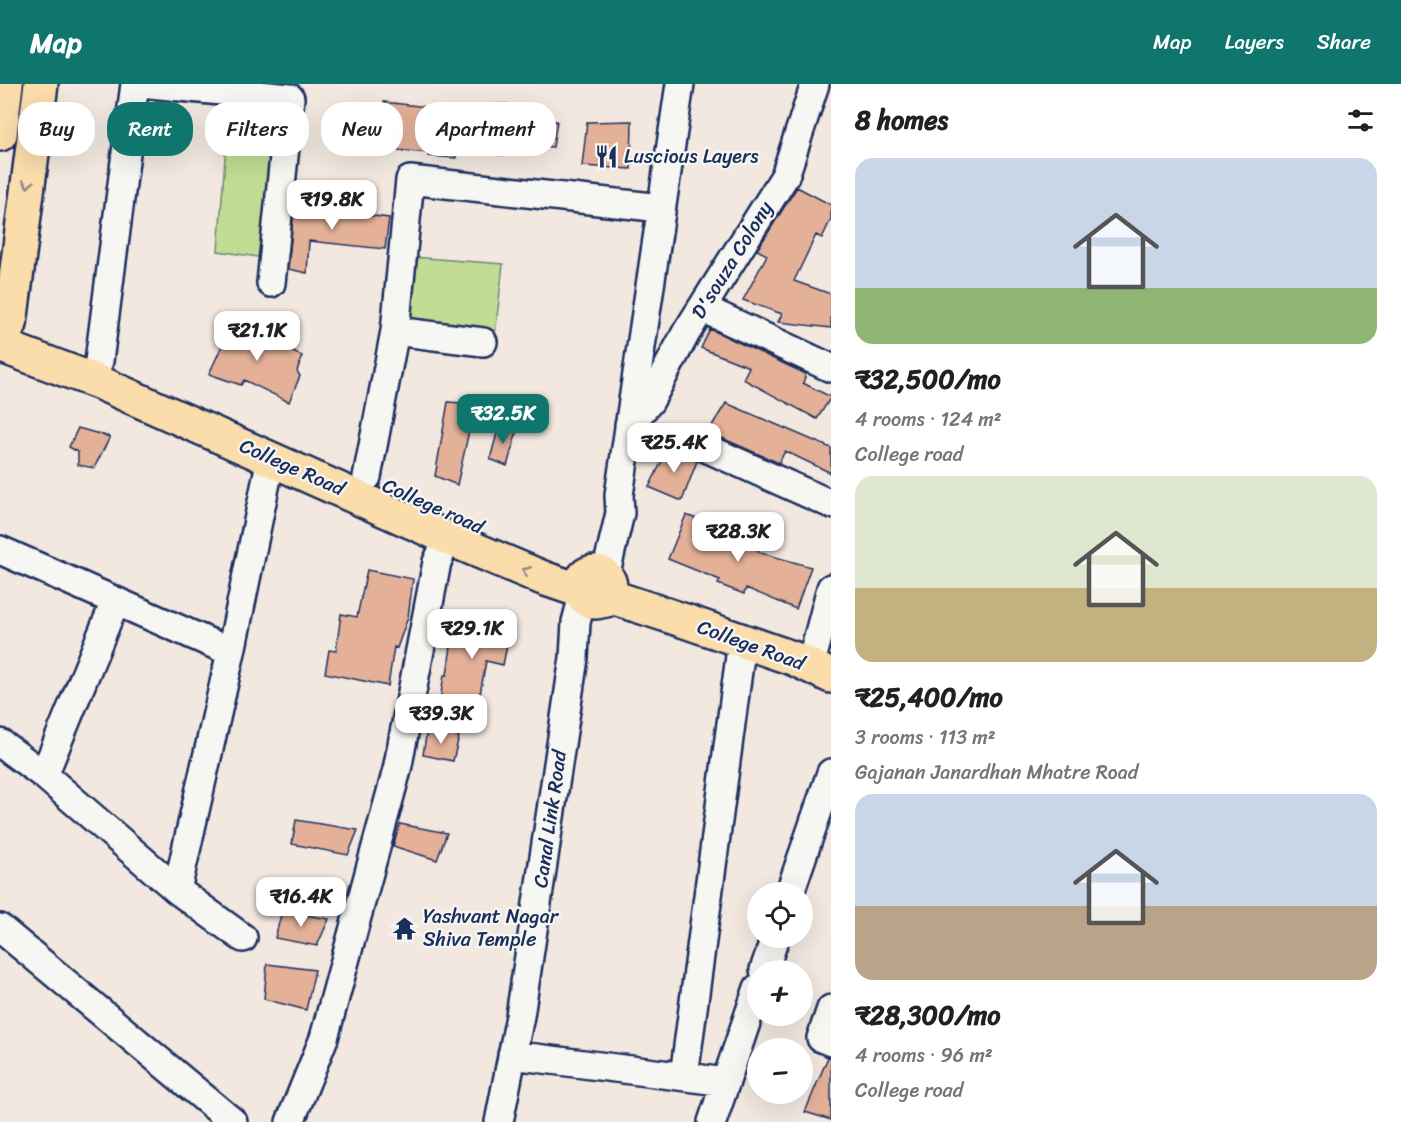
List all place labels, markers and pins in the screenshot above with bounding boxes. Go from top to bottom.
place label: Luscious Layers [624,139,759,174]
restaurant icon: Luscious Layers [593,143,619,169]
pin: ₹19.8K [283,180,381,231]
pin: ₹21.1K [208,311,306,362]
pin: ₹32.5K [454,394,552,445]
pin: ₹25.4K [625,423,723,474]
pin: ₹28.3K [689,512,787,563]
pin: ₹29.1K [423,609,521,660]
pin: ₹39.3K [392,694,490,745]
pin: ₹16.4K [252,877,350,928]
place label: Yashvant Nagar Shiva Temple [423,899,560,957]
temple icon: Yashvant Nagar Shiva Temple [392,915,418,941]

